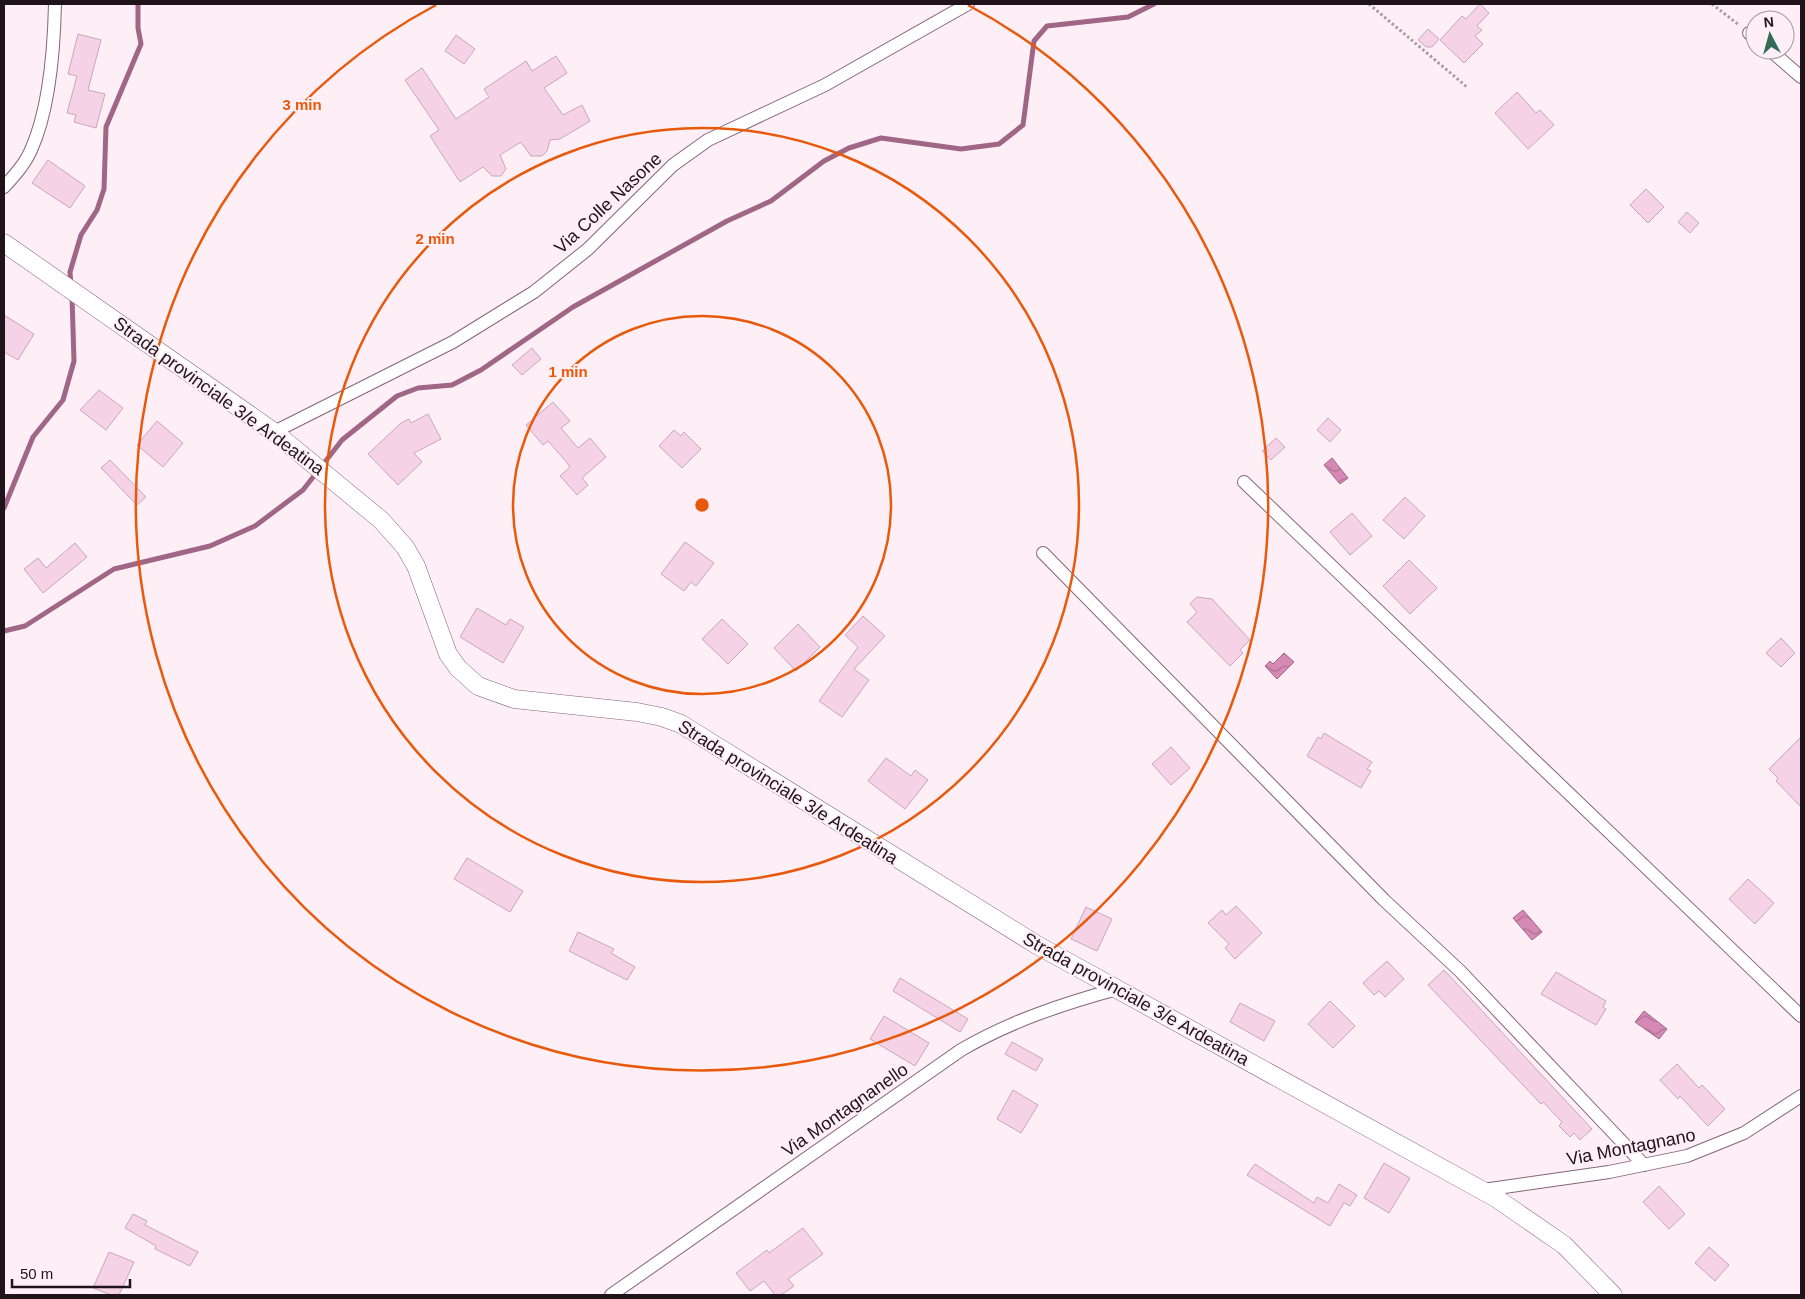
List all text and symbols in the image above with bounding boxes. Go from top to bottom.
north arrow [1745,10,1795,60]
text: N [1763,14,1775,31]
text: 3 min [282,96,322,113]
street label: Via Colle Nasone [550,148,666,258]
text: 2 min [415,230,455,247]
street label: Strada provinciale 3/e Ardeatina [110,313,329,480]
text: 1 min [548,363,588,380]
centre of rings [693,496,711,514]
street label: Strada provinciale 3/e Ardeatina [675,716,902,869]
street label: Strada provinciale 3/e Ardeatina [1020,928,1253,1070]
street label: Via Montagnanello [778,1059,912,1161]
street label: Via Montagnano [1565,1125,1697,1169]
scale bar [12,1256,130,1288]
text: 50 m [20,1265,53,1282]

